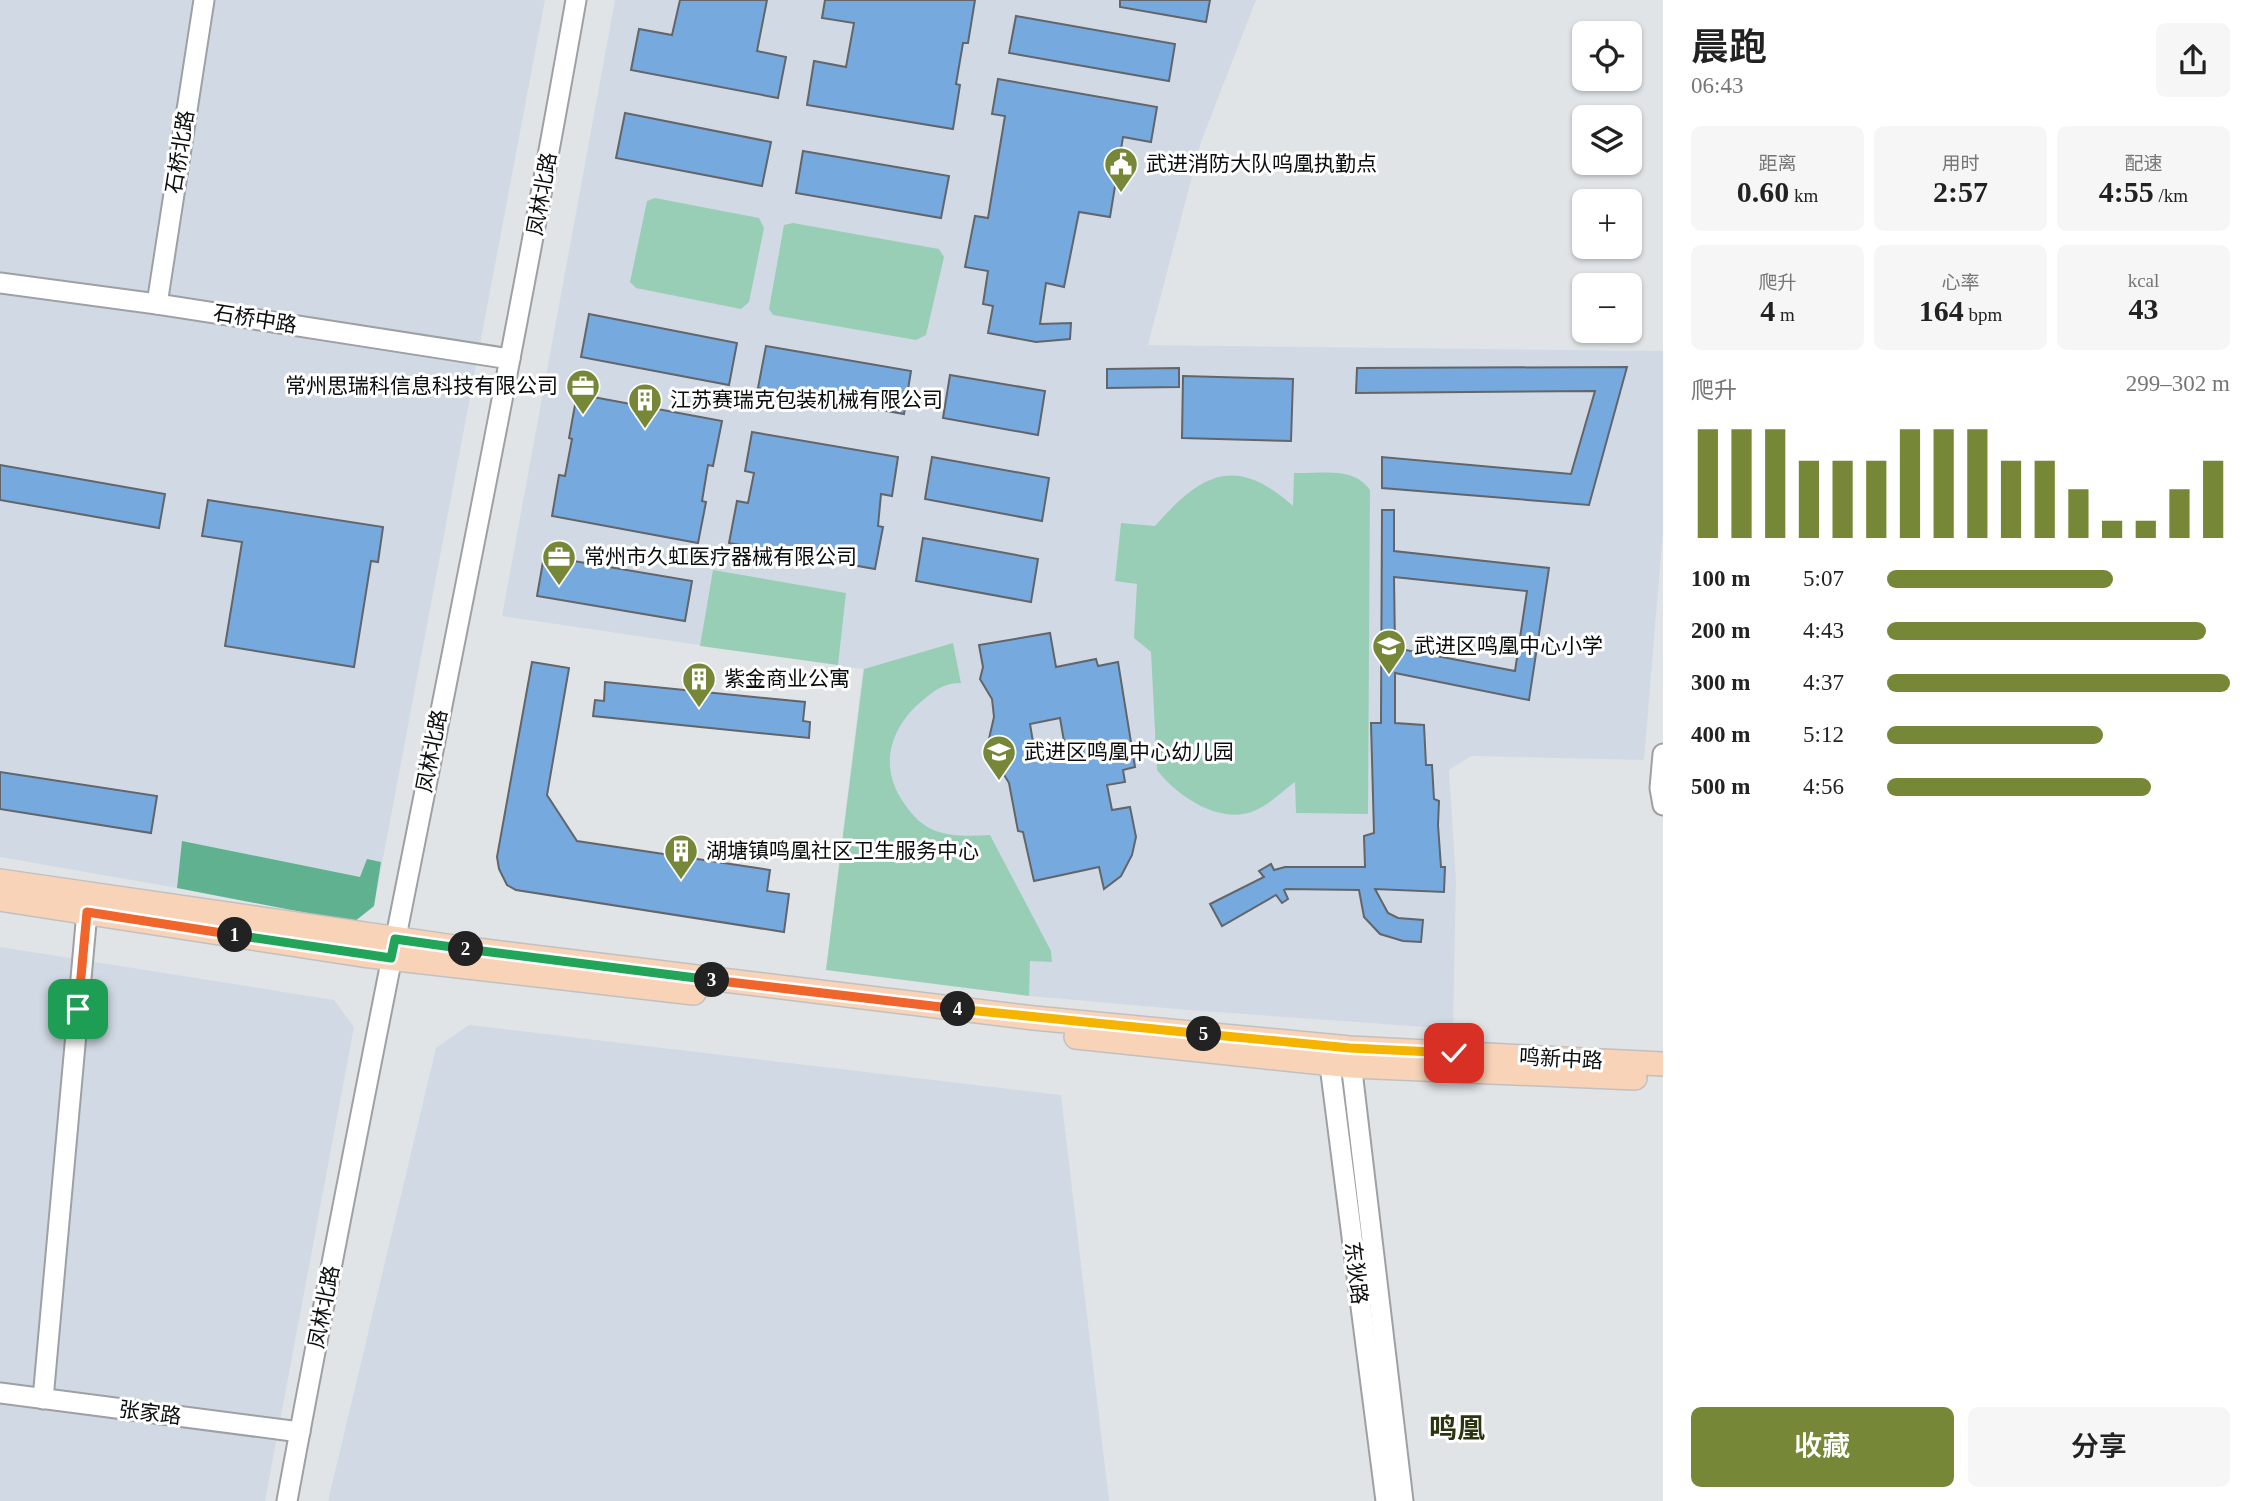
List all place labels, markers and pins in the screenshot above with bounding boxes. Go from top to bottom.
public building icon: 武进消防大队呜凰执勤点 [1102,145,1140,194]
place label: 武进消防大队呜凰执勤点 [1146,152,1377,176]
office icon: 常州思瑞科信息科技有限公司 [564,367,602,416]
place label: 常州思瑞科信息科技有限公司 [285,374,558,398]
building icon: 江苏赛瑞克包装机械有限公司 [626,381,664,430]
place label: 江苏赛瑞克包装机械有限公司 [670,388,943,412]
office icon: 常州市久虹医疗器械有限公司 [540,538,578,587]
place label: 常州市久虹医疗器械有限公司 [584,545,857,569]
school or university icon: 武进区鸣凰中心小学 [1370,627,1408,676]
place label: 武进区鸣凰中心小学 [1414,634,1603,658]
building icon: 紫金商业公寓 [680,660,718,709]
place label: 紫金商业公寓 [724,667,850,691]
school or university icon: 武进区鸣凰中心幼儿园 [980,733,1018,782]
place label: 武进区鸣凰中心幼儿园 [1024,740,1234,764]
building icon: 湖塘镇鸣凰社区卫生服务中心 [662,832,700,881]
place label: 湖塘镇鸣凰社区卫生服务中心 [706,839,979,863]
pin: 1 [218,918,252,953]
pin: 2 [448,932,484,967]
pin: 3 [694,962,730,998]
pin [48,979,108,1039]
pin: 4 [940,992,976,1026]
pin: 5 [1186,1016,1222,1052]
pin [1424,1023,1484,1083]

